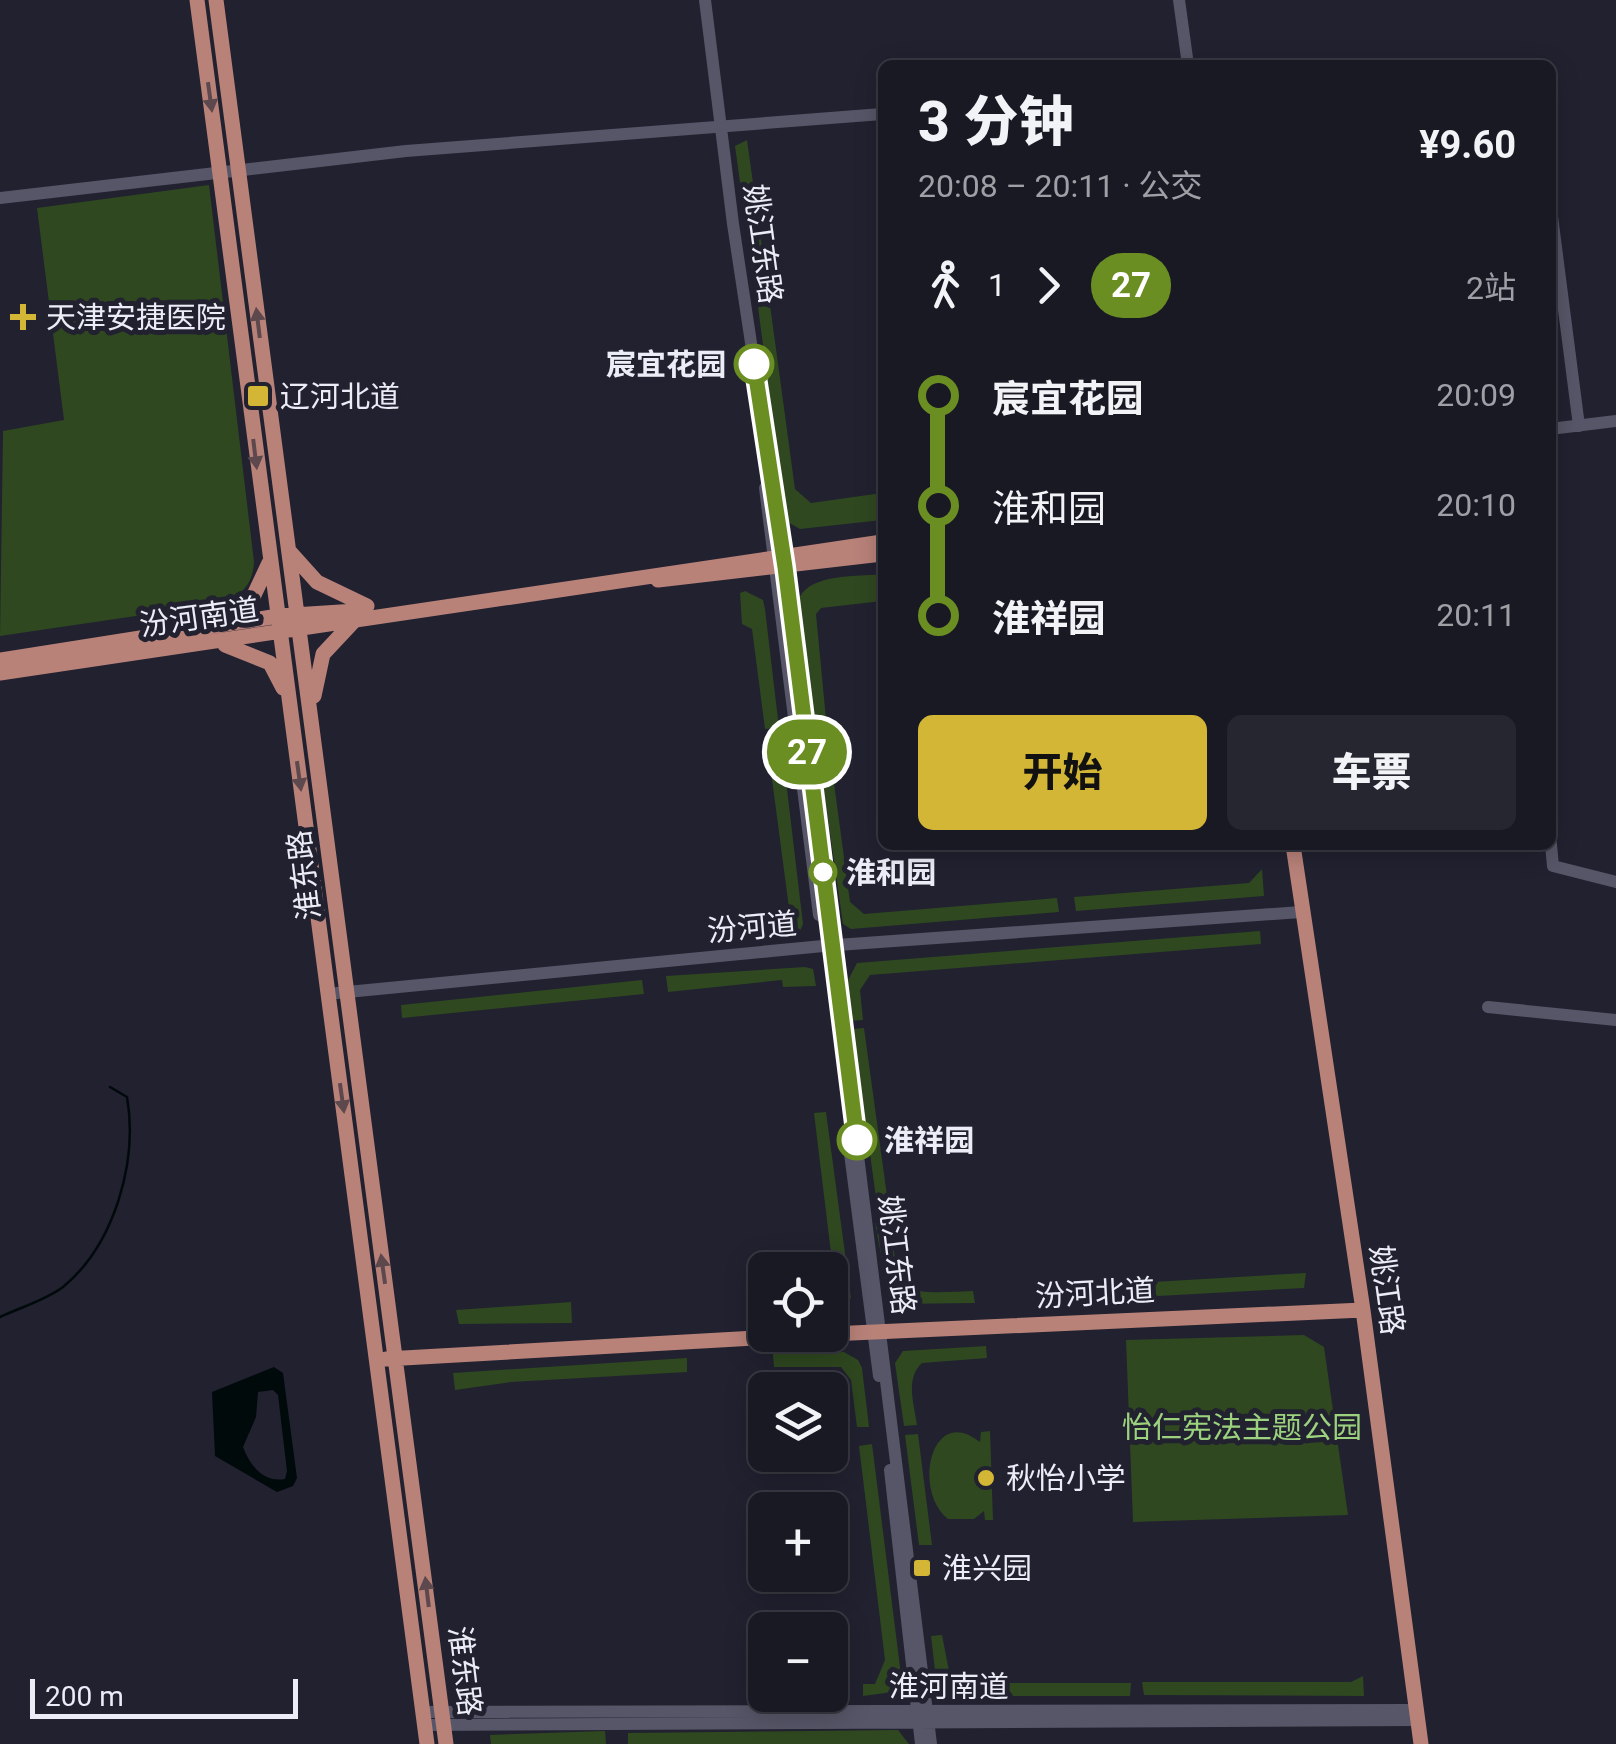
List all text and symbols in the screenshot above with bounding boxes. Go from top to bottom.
one-way arrow [203,81,219,113]
text: 3 分钟 [918,90,1073,154]
text: ¥9.60 [1419,123,1516,167]
text: 20:08 – 20:11 · 公交 [918,167,1203,205]
street label: 姚江东路 [737,182,789,306]
icon: walk [918,258,973,313]
icon: forward [1021,258,1076,313]
text: 27 [1111,265,1151,306]
text: 1 [988,266,1006,304]
text: 2站 [1466,269,1516,307]
place label: 天津安捷医院 [46,300,226,335]
marker: 天津安捷医院 [10,304,36,330]
one-way arrow [250,306,266,338]
marker: 宸宜花园 [735,345,773,383]
place label: 宸宜花园 [606,347,726,382]
text: 20:09 [1436,376,1516,414]
text: 宸宜花园 [992,377,1144,421]
place label: 辽河北道 [280,379,400,414]
marker: 辽河北道 [245,383,271,409]
one-way arrow [247,438,263,470]
text: 20:10 [1436,486,1516,524]
text: 淮和园 [992,487,1106,531]
street label: 汾河南道 [137,591,261,643]
text: 20:11 [1436,596,1516,634]
text: 淮祥园 [992,597,1106,641]
button: 开始 [918,715,1207,830]
button: 车票 [1227,715,1516,830]
line badge: 27 [762,720,852,784]
text: 27 [787,732,827,773]
one-way arrow [291,760,307,792]
street label: 淮东路 [281,828,327,922]
place label: 淮和园 [846,855,936,890]
marker: 淮和园 [810,859,836,885]
street label: 汾河道 [706,906,798,948]
one-way arrow [335,1082,351,1114]
marker: 淮祥园 [838,1121,876,1159]
place label: 淮祥园 [884,1123,974,1158]
street label: 姚江东路 [872,1193,922,1317]
street label: 姚江路 [1363,1243,1411,1337]
map controls [748,1252,848,1712]
button: locate [748,1252,848,1352]
one-way arrow [375,1253,391,1285]
street label: 汾河北道 [1034,1272,1156,1314]
button: layers [748,1372,848,1472]
park label: 怡仁宪法主题公园 [1122,1410,1362,1445]
place label: 秋怡小学 [1006,1461,1126,1496]
marker: 秋怡小学 [975,1467,997,1489]
button: + [748,1492,848,1592]
place label: 淮兴园 [942,1551,1032,1586]
marker: 淮兴园 [911,1557,933,1579]
one-way arrow [418,1575,434,1607]
button: − [748,1612,848,1712]
street label: 淮东路 [442,1624,488,1718]
street label: 淮河南道 [889,1669,1009,1704]
scale bar [30,1674,298,1718]
text: 200 m [45,1680,124,1713]

